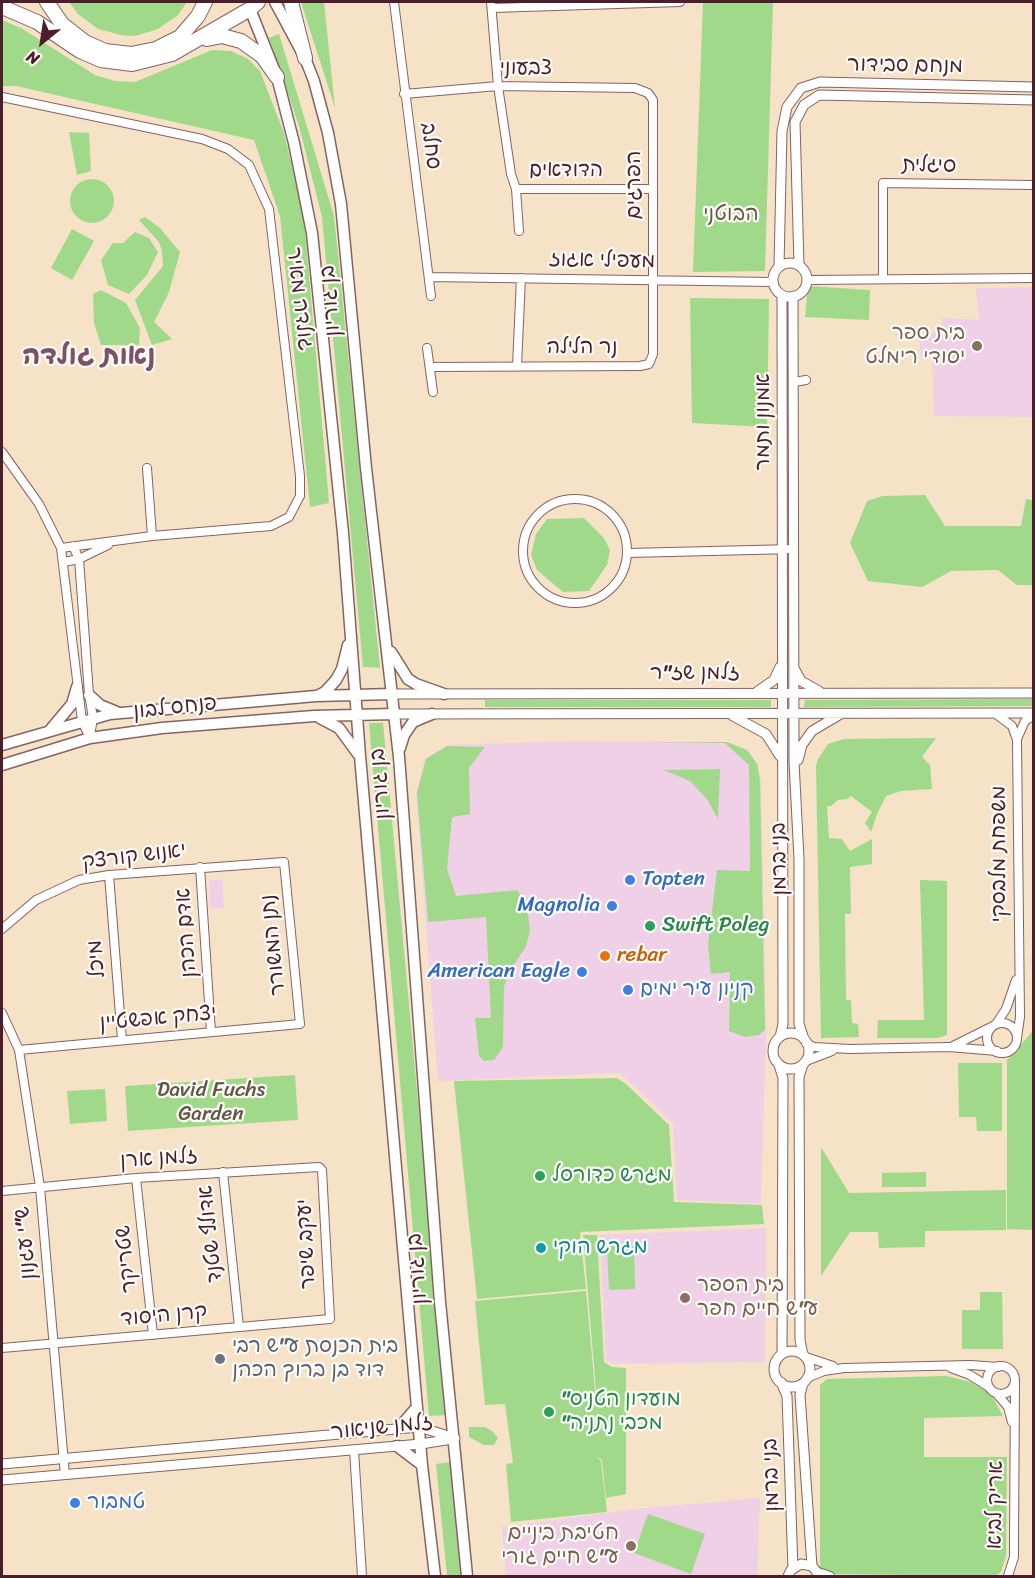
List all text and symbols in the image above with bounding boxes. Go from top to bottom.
north arrow [12,12,72,72]
text: N [21,43,45,73]
street label: מנחם סבידור [847,52,963,80]
street label: צבעוני [500,56,552,82]
street label: סחלב [414,121,446,171]
street label: הפרגים [622,151,648,219]
street label: סיגלית [902,153,956,179]
street label: הדודאים [529,158,603,184]
park label: הבוטני [703,202,759,228]
street label: גולדה מאיר [280,246,318,352]
street label: מעפילי אגוז [549,247,655,275]
street label: בן גוריון [315,264,347,338]
place label: בית ספר יסודי רימלט [865,321,965,371]
street label: נר הלילה [546,335,618,361]
marker: בית ספר יסודי רימלט [970,339,984,353]
district label: נאות גולדה [23,341,155,373]
street label: אמנון ותמר [751,373,777,471]
street label: זלמן שז"ר [650,661,740,687]
street label: פנחס לבון [132,691,218,725]
street label: בן גוריון [365,747,397,821]
street label: משפחת מלבסקי [987,786,1013,922]
street label: בני ברמן [767,822,793,896]
street label: יאנוש קורצק [81,838,187,876]
place label: Topten [642,867,705,893]
marker: Topten [623,873,637,887]
street label: אדם הכהן [171,887,203,979]
street label: נתן המשורר [256,893,292,997]
place label: Magnolia [517,893,600,919]
marker: Magnolia [605,899,619,913]
place label: Swift Poleg [662,913,769,939]
marker: Swift Poleg [643,919,657,933]
street label: מיכל [83,939,111,979]
place label: rebar [617,943,667,969]
marker: rebar [598,949,612,963]
place label: American Eagle [428,959,570,985]
marker: American Eagle [575,965,589,979]
place label: קניון עיר ימים [640,977,754,1003]
marker: קניון עיר ימים [621,983,635,997]
street label: יצחק אפשטיין [99,1001,217,1037]
park label: David Fuchs Garden [157,1078,265,1128]
street label: זלמן ארן [119,1144,199,1174]
place label: מגרש כדורסל [552,1163,672,1189]
marker: מגרש כדורסל [533,1169,547,1183]
street label: אדולף שטנד [193,1184,229,1284]
street label: יעקב שיפר [292,1198,322,1290]
street label: ש"י עגנון [10,1205,42,1281]
street label: שטריקר [111,1224,143,1294]
street label: בן גוריון [402,1232,434,1306]
place label: מגרש הוקי [553,1235,648,1261]
marker: מגרש הוקי [534,1241,548,1255]
place label: בית הספר ע"ש חיים חפר [697,1273,819,1323]
marker: בית הספר ע"ש חיים חפר [678,1291,692,1305]
street label: קרן היסוד [120,1300,208,1332]
place label: בית הכנסת ע"ש רבי דוד בן ברוך הכהן [232,1334,398,1384]
marker: בית הכנסת ע"ש רבי דוד בן ברוך הכהן [213,1352,227,1366]
place label: "מועדון הטניס "מכבי נתניה [561,1387,681,1437]
marker: "מועדון הטניס "מכבי נתניה [542,1405,556,1419]
street label: זלמן שניאור [330,1410,434,1446]
street label: בני ברמן [758,1438,786,1512]
street label: אריק לביא [983,1460,1009,1550]
place label: טמבור [87,1490,145,1516]
marker: טמבור [68,1496,82,1510]
place label: חטיבת ביניים ע"ש חיים גורי [501,1521,619,1571]
marker: חטיבת ביניים ע"ש חיים גורי [624,1539,638,1553]

